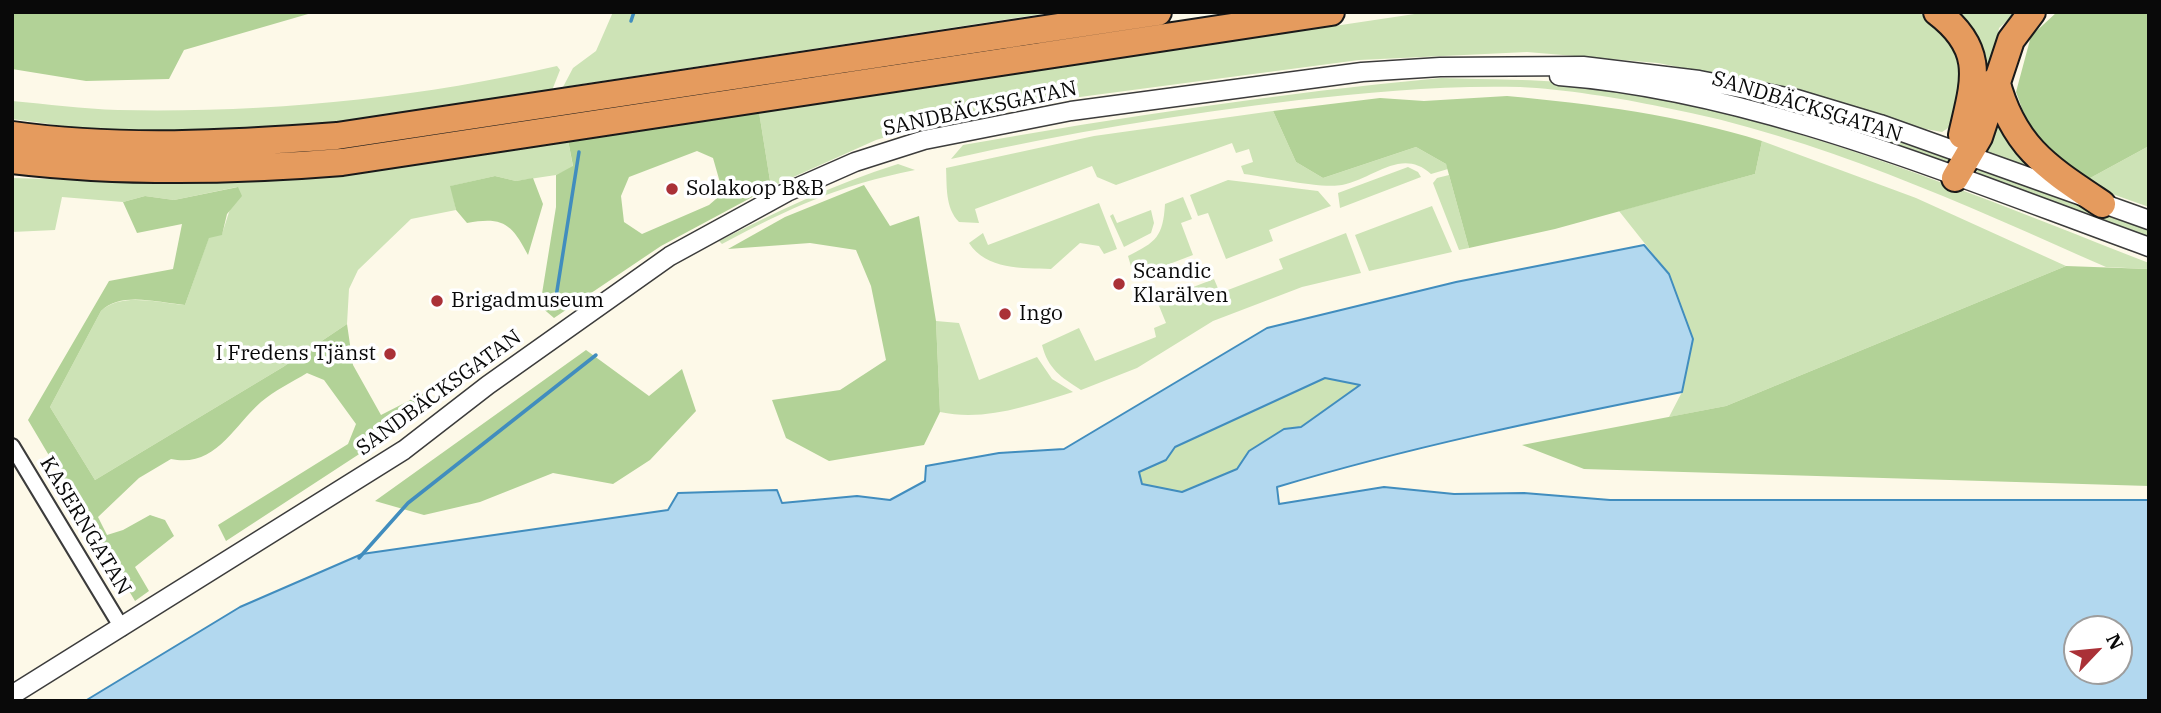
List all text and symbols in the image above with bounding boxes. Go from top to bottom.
street label: SANDBÄCKSGATAN [1709,66,1905,148]
street label: SANDBÄCKSGATAN [881,76,1079,142]
place label: Solakoop B&B [686,176,824,202]
marker: Solakoop B&B [664,181,680,197]
place label: Scandic Klarälven [1133,259,1228,309]
marker: Scandic Klarälven [1111,276,1127,292]
place label: Brigadmuseum [451,288,604,314]
marker: Brigadmuseum [429,293,445,309]
place label: Ingo [1019,301,1063,327]
marker: Ingo [997,306,1013,322]
street label: SANDBÄCKSGATAN [352,325,526,461]
place label: I Fredens Tjänst [215,341,376,367]
marker: I Fredens Tjänst [382,346,398,362]
street label: KASERNGATAN [34,452,136,600]
north arrow [2063,615,2133,685]
text: N [2101,630,2129,654]

